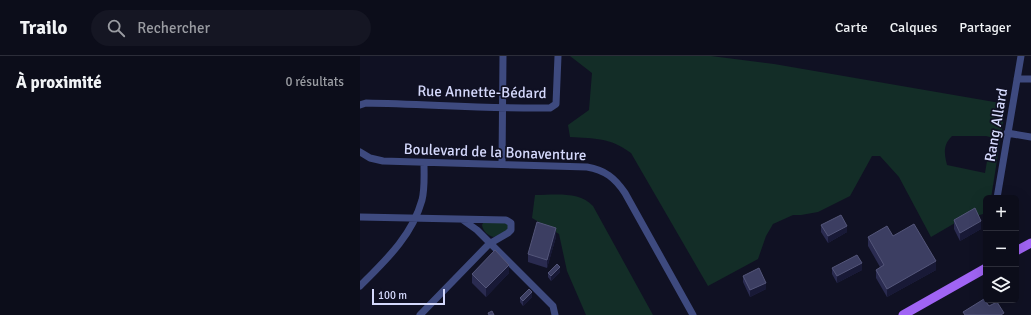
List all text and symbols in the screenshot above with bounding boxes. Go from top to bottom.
search box [91,10,371,46]
text: Trailo [20,16,67,40]
icon: search [105,17,127,39]
text: Rechercher [137,19,210,37]
text: Carte [835,19,868,36]
text: Calques [890,19,937,36]
text: Partager [959,19,1011,36]
text: À proximité [16,72,102,93]
text: 0 résultats [285,74,344,90]
street label: Rue Annette-Bédard [417,82,547,102]
street label: Rang Allard [981,87,1011,163]
street label: Boulevard de la Bonaventure [403,140,587,164]
map controls [983,195,1019,303]
button: + [983,195,1019,231]
button: − [983,231,1019,267]
button: layers [983,267,1019,303]
scale bar [372,287,445,306]
text: 100 m [378,289,407,302]

